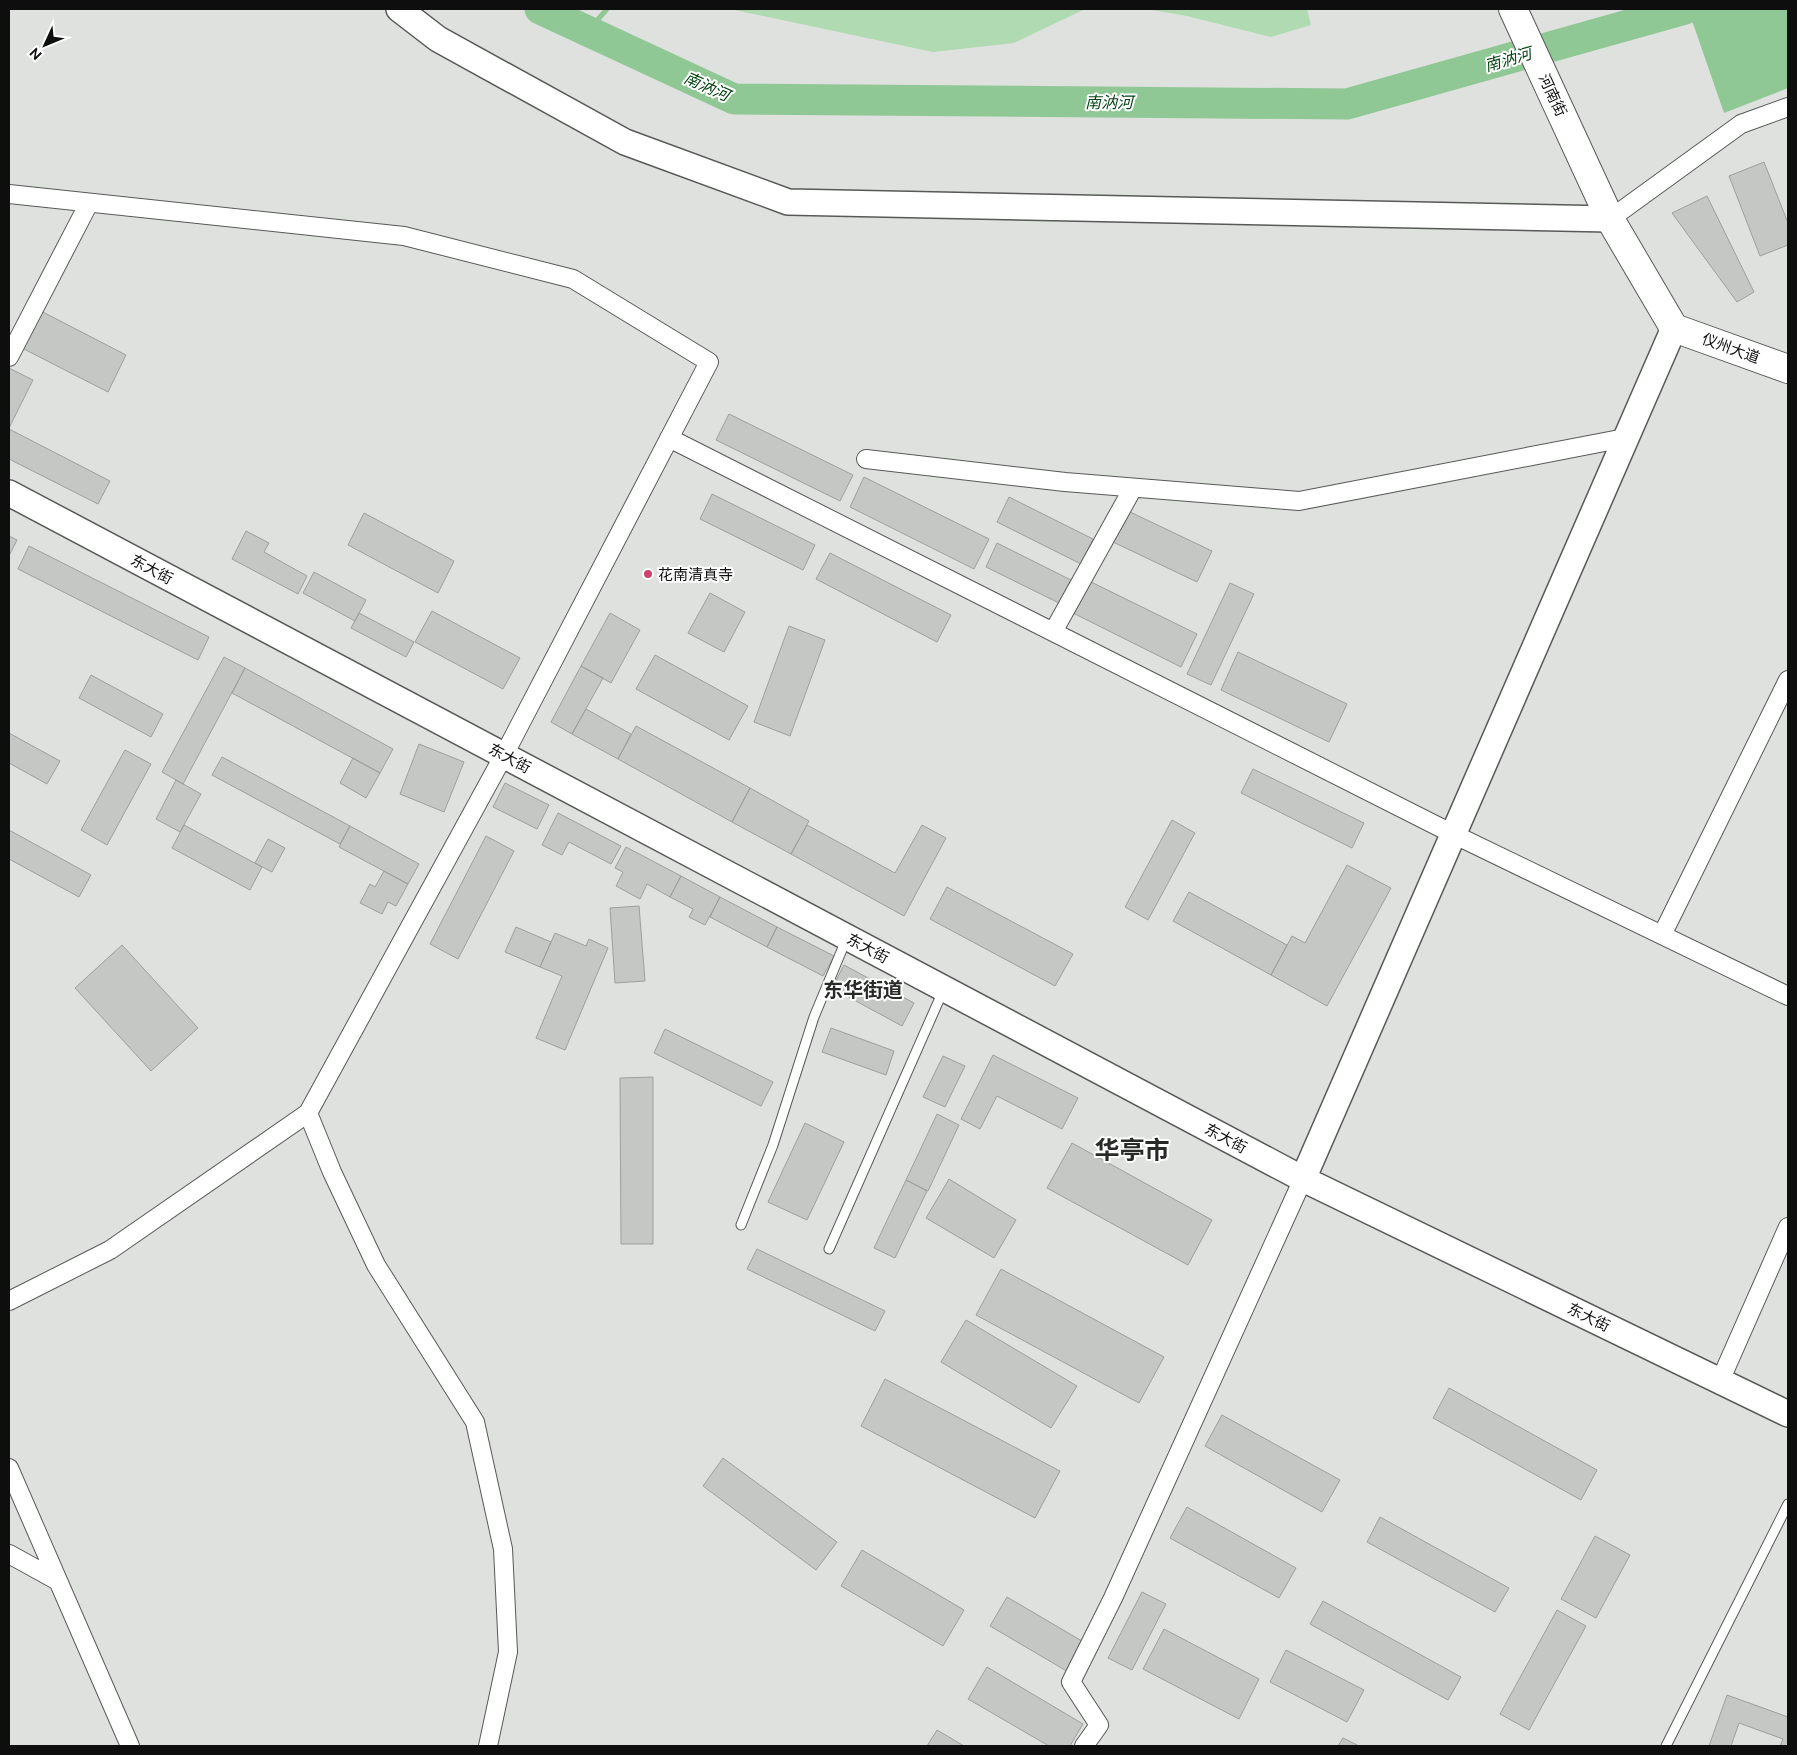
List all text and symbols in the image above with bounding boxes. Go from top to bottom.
north arrow [20,20,70,70]
water label: 南汭河 [1482,43,1536,74]
text: N [26,45,45,63]
water label: 南汭河 [681,68,735,105]
street label: 河南街 [1536,71,1570,119]
water label: 南汭河 [1085,93,1136,111]
street label: 仪州大道 [1700,330,1762,366]
street label: 东大街 [128,551,176,587]
place label: 花南清真寺 [658,566,733,583]
marker: 花南清真寺 [642,568,654,580]
street label: 东大街 [486,740,534,776]
street label: 东大街 [844,930,892,966]
district label: 东华街道 [823,978,903,1001]
street label: 东大街 [1202,1120,1250,1156]
district label: 华亭市 [1094,1136,1170,1164]
street label: 东大街 [1565,1299,1613,1335]

